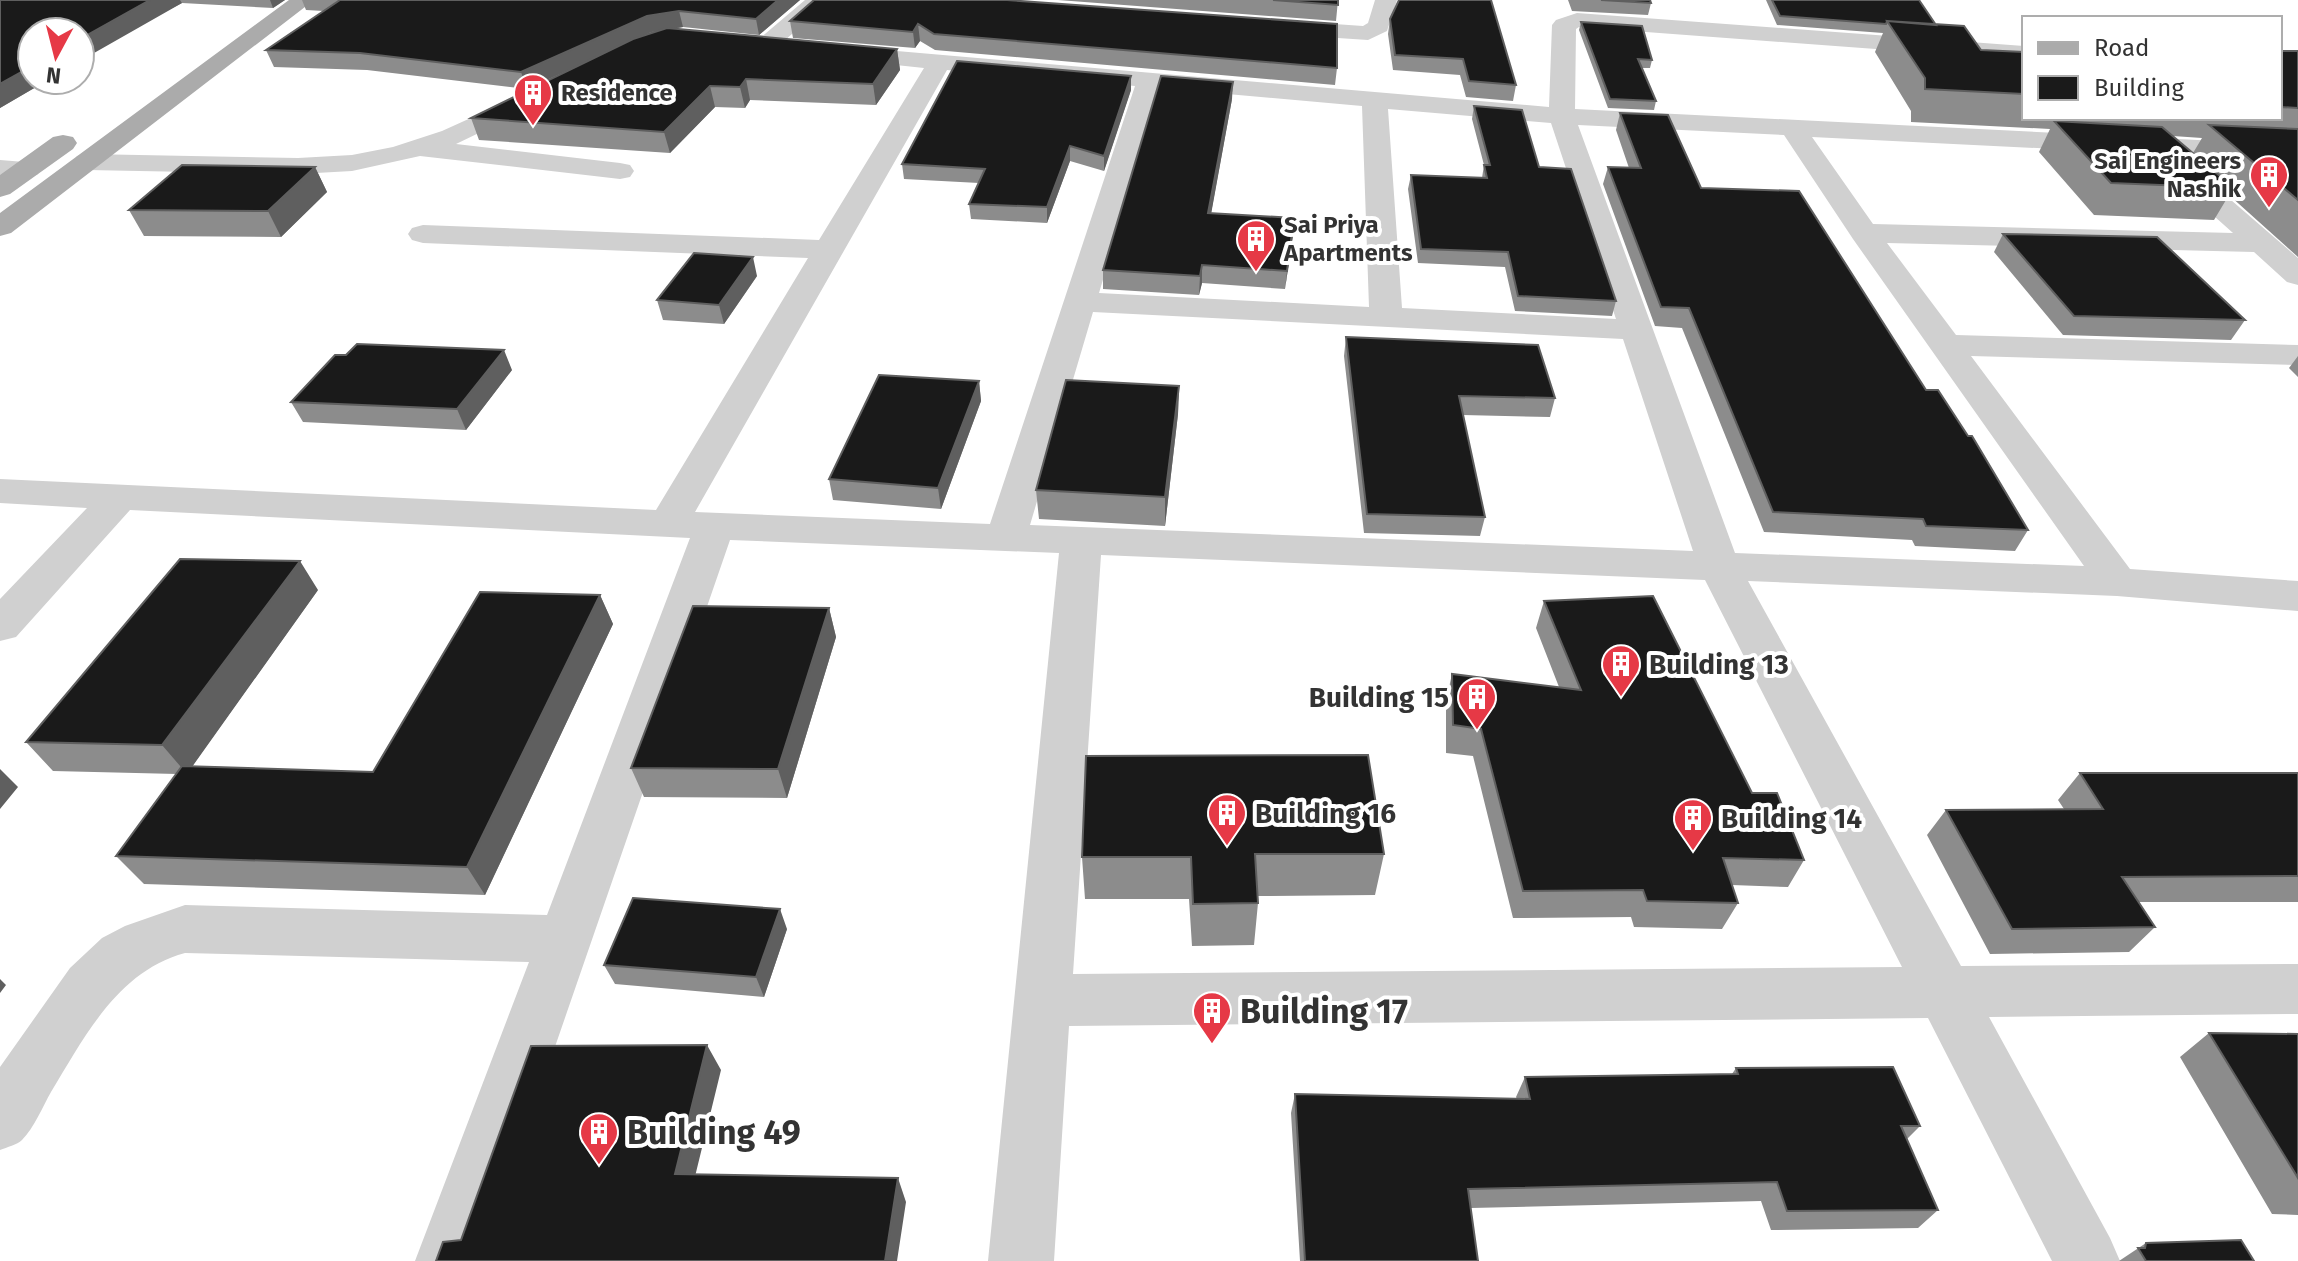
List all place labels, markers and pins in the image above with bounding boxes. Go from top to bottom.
building icon: Residence [512,72,554,127]
place label: Residence [561,79,673,107]
place label: Sai Engineers Nashik [2094,147,2242,203]
building icon: Sai Engineers Nashik [2248,154,2290,209]
place label: Sai Priya Apartments [1283,211,1413,267]
building icon: Sai Priya Apartments [1235,218,1277,273]
building icon: Building 13 [1600,643,1642,698]
place label: Building 13 [1649,648,1789,681]
building icon: Building 15 [1456,676,1498,731]
place label: Building 15 [1309,681,1449,714]
building icon: Building 16 [1206,792,1248,847]
place label: Building 16 [1255,797,1396,830]
building icon: Building 14 [1672,797,1714,852]
place label: Building 14 [1721,802,1862,835]
building icon: Building 17 [1191,990,1233,1045]
place label: Building 17 [1240,991,1408,1032]
building icon: Building 49 [578,1111,620,1166]
place label: Building 49 [627,1112,801,1153]

